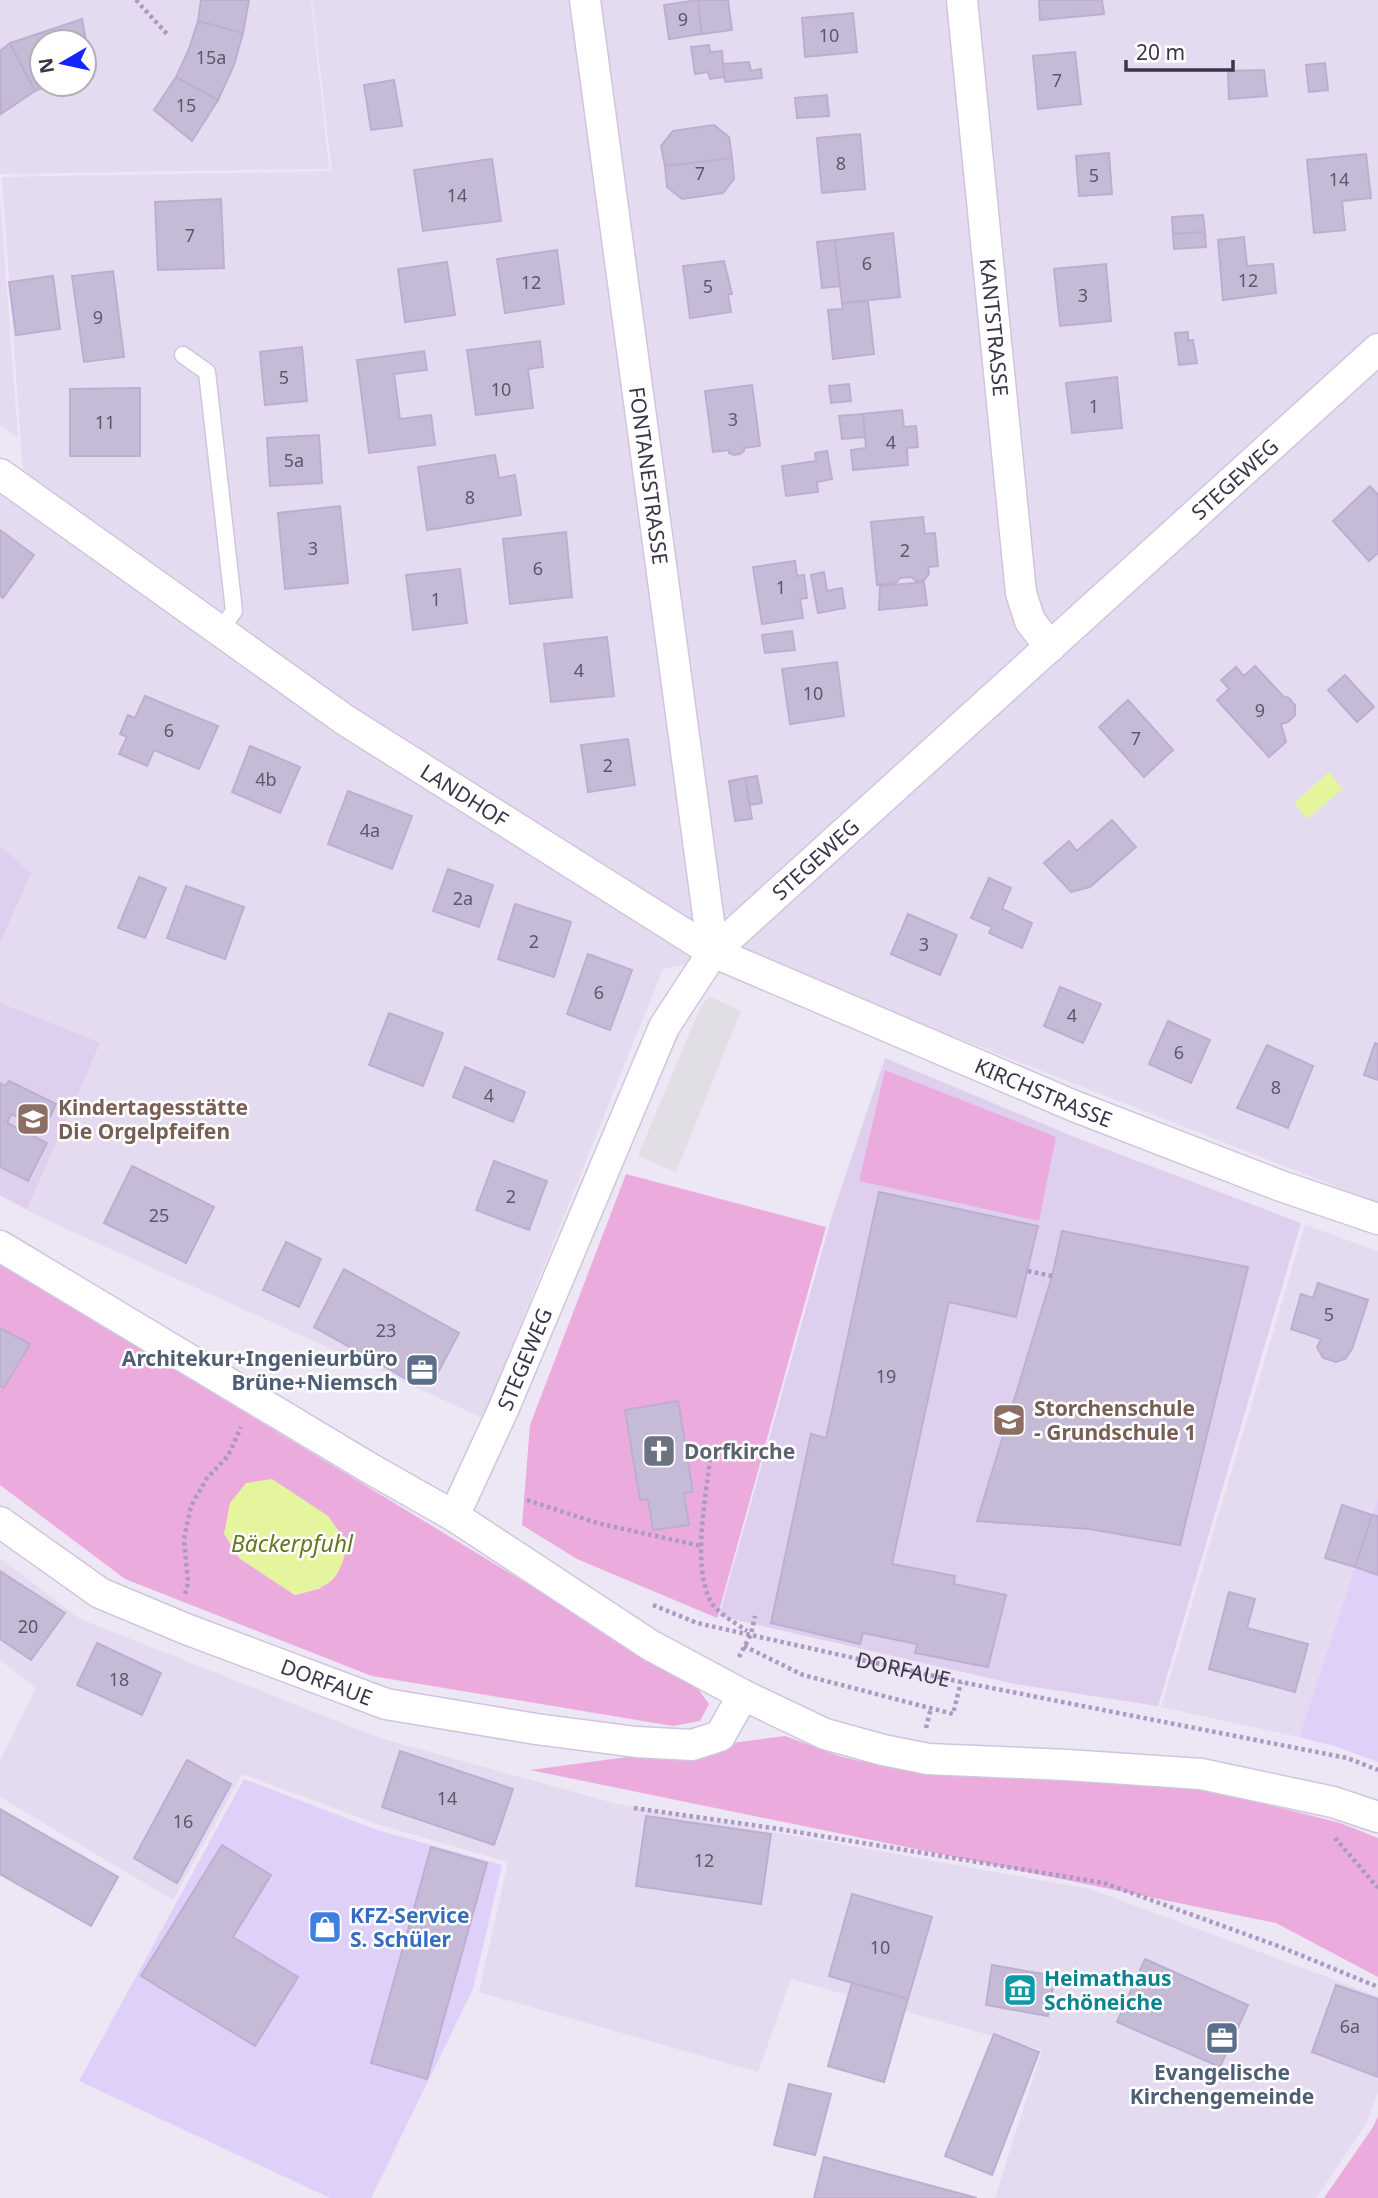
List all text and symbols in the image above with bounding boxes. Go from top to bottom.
house number: 9 [678,7,688,31]
house number: 10 [819,23,839,47]
north arrow [28,28,98,98]
scale bar [1126,28,1233,72]
text: 20 m [1136,38,1185,66]
house number: 15a [196,45,226,69]
text: N [32,56,60,75]
house number: 7 [1052,68,1062,92]
house number: 15 [176,93,196,117]
house number: 8 [836,151,846,175]
house number: 7 [695,161,705,185]
house number: 5 [1089,163,1099,187]
house number: 14 [1329,167,1349,191]
house number: 14 [447,183,467,207]
house number: 7 [185,223,195,247]
house number: 6 [862,251,872,275]
street label: KANTSTRASSE [974,257,1015,398]
house number: 12 [1238,268,1258,292]
house number: 12 [521,270,541,294]
house number: 5 [703,274,713,298]
house number: 3 [1078,283,1088,307]
house number: 9 [93,305,103,329]
house number: 5 [279,365,289,389]
house number: 10 [491,377,511,401]
street label: FONTANESTRASSE [623,385,675,566]
house number: 1 [1089,394,1099,418]
house number: 3 [728,407,738,431]
house number: 11 [95,410,115,434]
house number: 4 [886,430,896,454]
street label: STEGEWEG [1185,432,1284,526]
house number: 5a [284,448,304,472]
house number: 8 [465,485,475,509]
house number: 3 [308,536,318,560]
house number: 2 [900,538,910,562]
house number: 6 [533,556,543,580]
house number: 1 [776,575,786,599]
house number: 1 [431,587,441,611]
house number: 4 [574,658,584,682]
house number: 10 [803,681,823,705]
house number: 9 [1255,698,1265,722]
house number: 6 [164,718,174,742]
house number: 7 [1131,726,1141,750]
house number: 2 [603,753,613,777]
street label: LANDHOF [415,757,514,834]
house number: 4b [255,767,277,791]
street label: STEGEWEG [766,812,865,906]
house number: 4a [360,818,380,842]
house number: 2a [453,886,473,910]
house number: 2 [529,929,539,953]
house number: 3 [919,932,929,956]
house number: 6 [594,980,604,1004]
house number: 4 [1067,1003,1077,1027]
house number: 6 [1174,1040,1184,1064]
street label: KIRCHSTRASSE [971,1051,1116,1134]
house number: 8 [1271,1075,1281,1099]
house number: 4 [484,1083,494,1107]
place label: Kindertagesstätte Die Orgelpfeifen [58,1093,248,1145]
school or university icon: Kindertagesstätte Die Orgelpfeifen [14,1100,52,1138]
house number: 2 [506,1184,516,1208]
house number: 25 [149,1203,169,1227]
house number: 5 [1324,1302,1334,1326]
street label: STEGEWEG [490,1304,558,1414]
house number: 23 [376,1318,396,1342]
place label: Architekur+Ingenieurbüro Brüne+Niemsch [122,1344,398,1396]
office icon: Architekur+Ingenieurbüro Brüne+Niemsch [403,1351,441,1389]
house number: 19 [876,1364,896,1388]
place label: Storchenschule - Grundschule 1 [1034,1394,1196,1446]
school or university icon: Storchenschule - Grundschule 1 [990,1401,1028,1439]
church icon: Dorfkirche [640,1432,678,1470]
place label: Dorfkirche [684,1437,795,1465]
water label: Bäckerpfuhl [231,1527,354,1559]
house number: 20 [18,1614,38,1638]
street label: DORFAUE [854,1645,953,1693]
street label: DORFAUE [277,1652,376,1712]
house number: 18 [109,1667,129,1691]
house number: 14 [437,1786,457,1810]
house number: 16 [173,1809,193,1833]
house number: 12 [694,1848,714,1872]
place label: KFZ-Service S. Schüler [350,1901,470,1953]
shop icon: KFZ-Service S. Schüler [306,1908,344,1946]
house number: 10 [870,1935,890,1959]
place label: Heimathaus Schöneiche [1044,1964,1171,2016]
museum icon: Heimathaus Schöneiche [1001,1971,1039,2009]
house number: 6a [1340,2014,1360,2038]
office icon: Evangelische Kirchengemeinde [1203,2019,1241,2057]
place label: Evangelische Kirchengemeinde [1130,2058,1314,2110]

